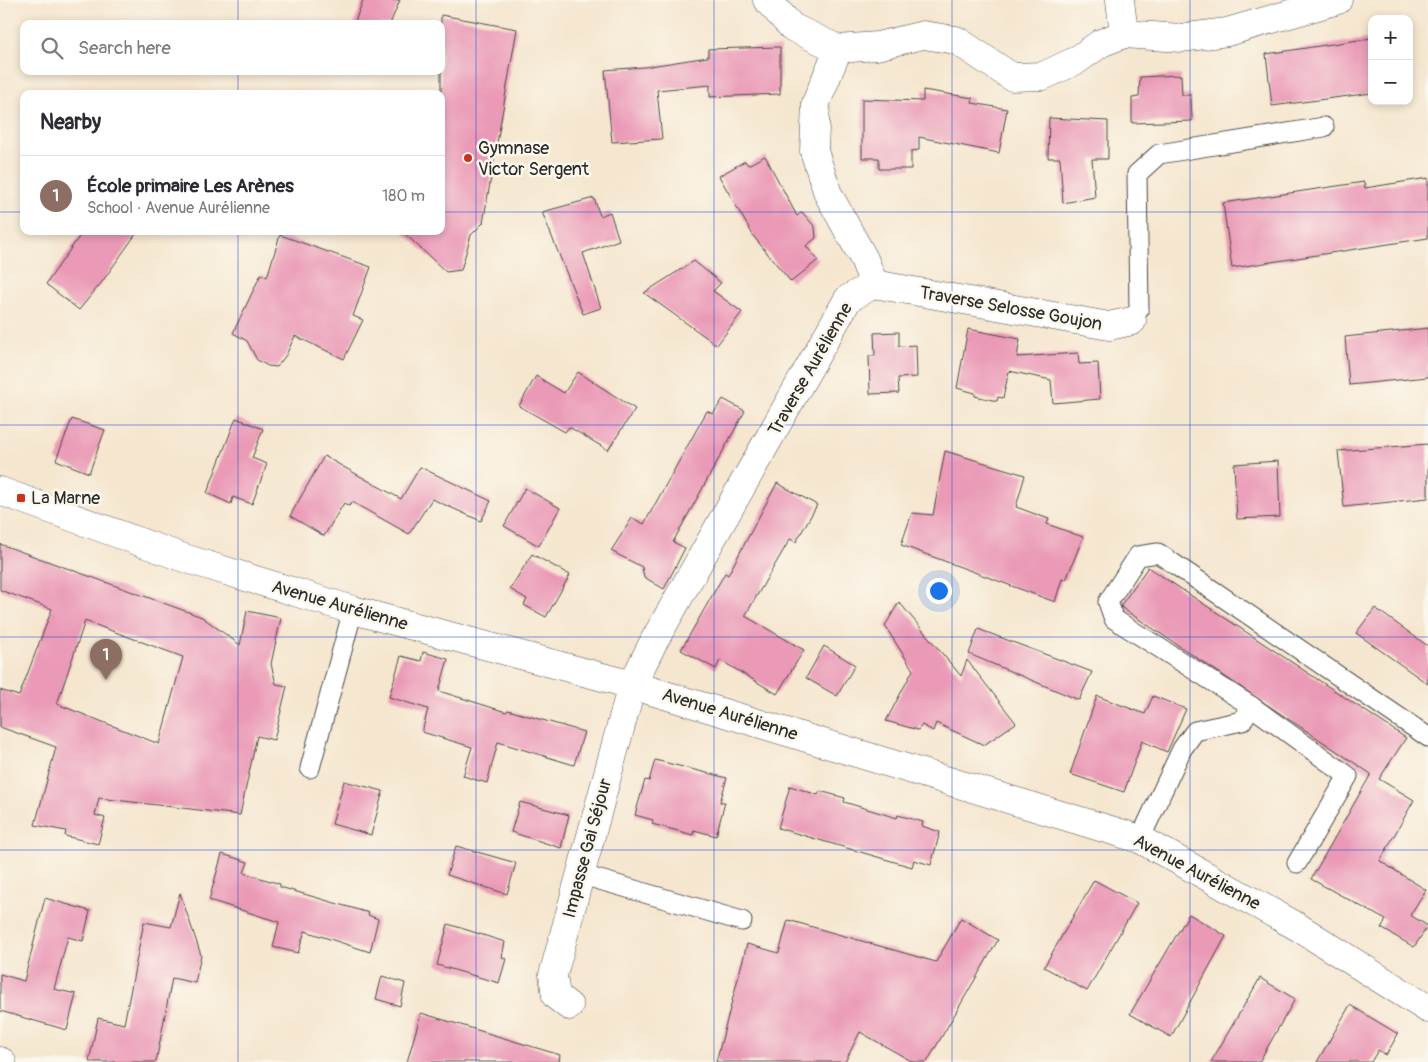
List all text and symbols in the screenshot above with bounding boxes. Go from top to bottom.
map controls [1368,15,1413,105]
button: + [1368,15,1413,60]
search box [20,20,445,75]
icon: search [38,34,66,62]
text: Search here [78,36,171,60]
button: − [1368,60,1413,105]
text: Nearby [40,109,101,136]
place label: Gymnase Victor Sergent [478,137,590,181]
marker: Gymnase Victor Sergent [462,152,474,164]
text: École primaire Les Arènes [87,174,294,198]
text: 1 [53,186,59,206]
text: 180 m [382,186,425,206]
text: School · Avenue Aurélienne [87,198,270,218]
street label: Traverse Selosse Goujon [918,281,1104,336]
street label: Traverse Aurélienne [763,299,858,440]
place label: La Marne [31,487,100,510]
marker: La Marne [15,492,27,504]
street label: Avenue Aurélienne [269,575,411,636]
your location [926,578,952,604]
pin: 1 [90,639,122,680]
street label: Avenue Aurélienne [659,683,801,746]
street label: Impasse Gai Séjour [558,775,617,920]
street label: Avenue Aurélienne [1129,829,1264,916]

